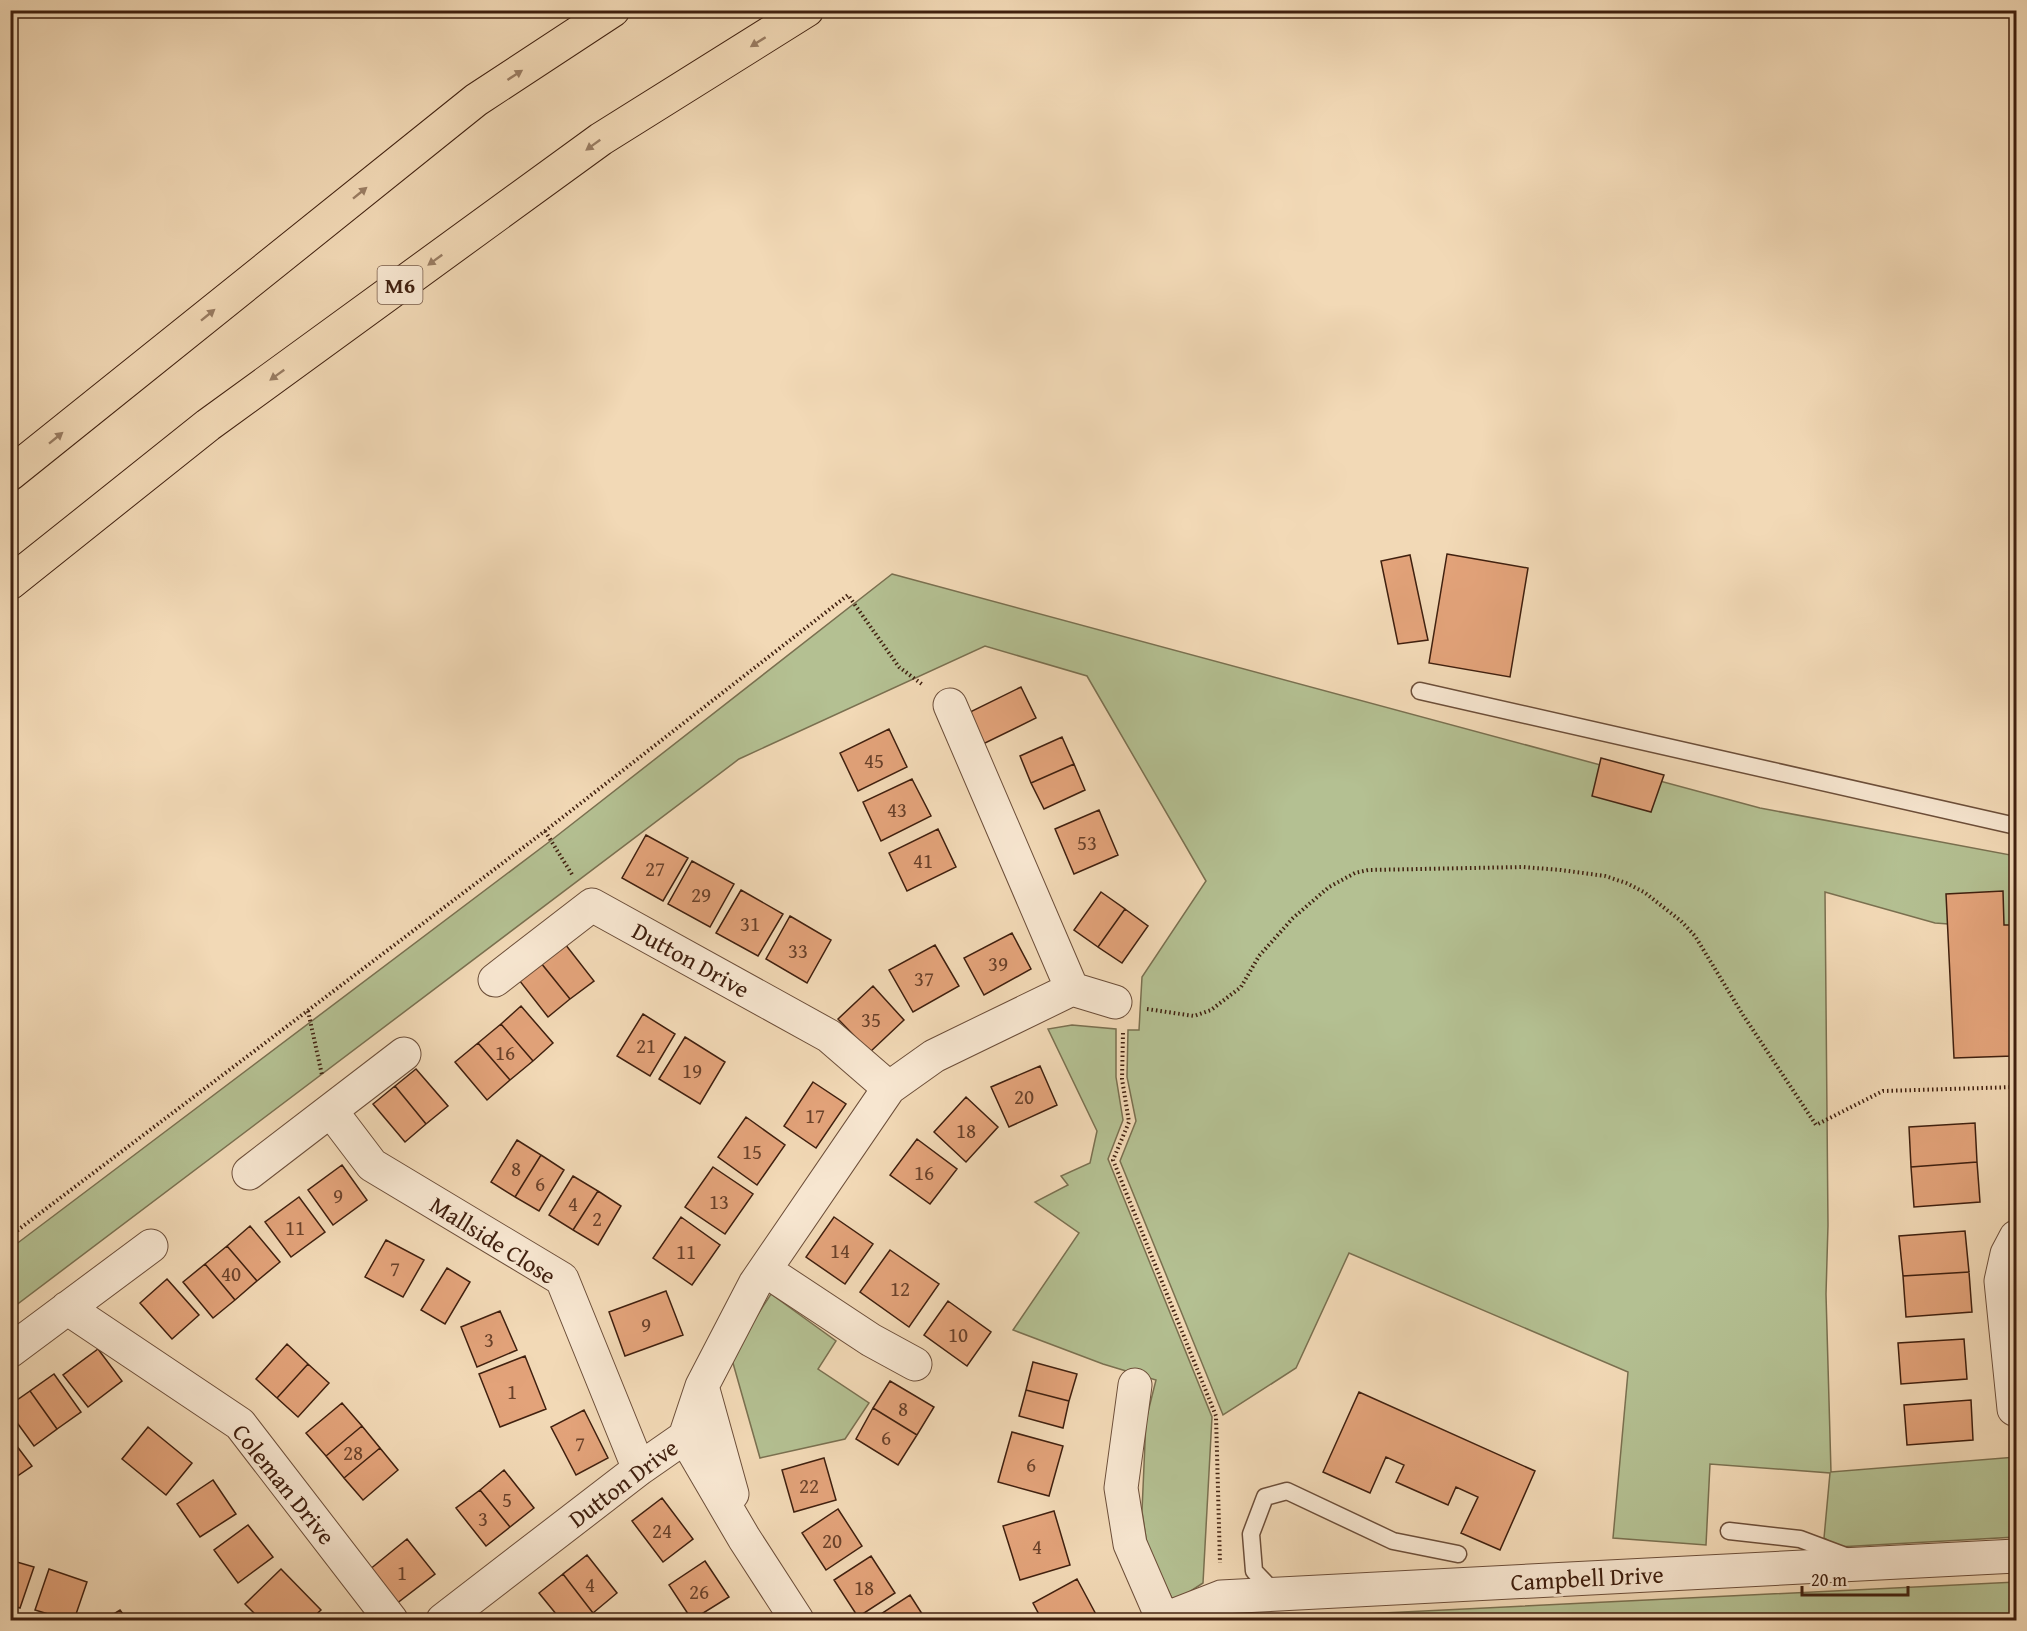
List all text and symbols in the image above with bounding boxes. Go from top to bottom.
one-way arrow [749,36,766,47]
one-way arrow [506,69,523,80]
one-way arrow [585,139,600,151]
one-way arrow [352,187,368,200]
one-way arrow [427,254,443,266]
road number: M6 [378,266,422,304]
one-way arrow [200,309,216,322]
one-way arrow [270,369,286,381]
one-way arrow [48,431,64,444]
house number: 45 [864,745,884,776]
house number: 43 [887,794,907,825]
house number: 53 [1077,827,1097,858]
house number: 41 [913,845,933,876]
house number: 27 [645,853,665,884]
house number: 29 [691,879,711,910]
house number: 31 [740,908,760,939]
street label: Dutton Drive [626,913,756,1007]
house number: 33 [788,935,808,966]
house number: 39 [988,948,1008,979]
house number: 37 [914,963,934,994]
house number: 35 [861,1004,881,1035]
house number: 21 [636,1030,656,1061]
house number: 16 [495,1037,515,1068]
house number: 19 [682,1055,702,1086]
house number: 20 [1014,1081,1034,1112]
house number: 17 [805,1100,825,1131]
house number: 18 [956,1115,976,1146]
house number: 15 [742,1136,762,1167]
house number: 8 [511,1153,521,1184]
house number: 16 [914,1157,934,1188]
house number: 6 [535,1168,545,1199]
house number: 9 [333,1180,343,1211]
house number: 13 [709,1186,729,1217]
street label: Mallside Close [423,1187,563,1293]
house number: 4 [568,1188,578,1219]
house number: 2 [592,1203,602,1234]
house number: 11 [285,1212,305,1243]
house number: 14 [830,1235,850,1266]
house number: 11 [676,1236,696,1267]
house number: 7 [390,1253,400,1284]
house number: 40 [221,1258,241,1289]
house number: 12 [890,1273,910,1304]
house number: 9 [641,1309,651,1340]
house number: 10 [948,1319,968,1350]
house number: 3 [484,1324,494,1355]
house number: 1 [507,1376,517,1407]
house number: 8 [898,1393,908,1424]
street label: Coleman Drive [224,1416,344,1552]
house number: 6 [881,1422,891,1453]
house number: 7 [575,1428,585,1459]
street label: Dutton Drive [561,1430,685,1536]
house number: 28 [343,1437,363,1468]
house number: 6 [1026,1449,1036,1480]
house number: 22 [799,1470,819,1501]
house number: 5 [502,1484,512,1515]
house number: 3 [478,1503,488,1534]
house number: 24 [652,1515,672,1546]
house number: 20 [822,1525,842,1556]
house number: 4 [1032,1531,1042,1562]
house number: 1 [397,1557,407,1588]
street label: Campbell Drive [1510,1557,1664,1599]
scale bar [1802,1559,1908,1597]
text: 20 m [1811,1566,1847,1593]
house number: 4 [585,1569,595,1600]
house number: 18 [854,1572,874,1603]
house number: 26 [689,1576,709,1607]

